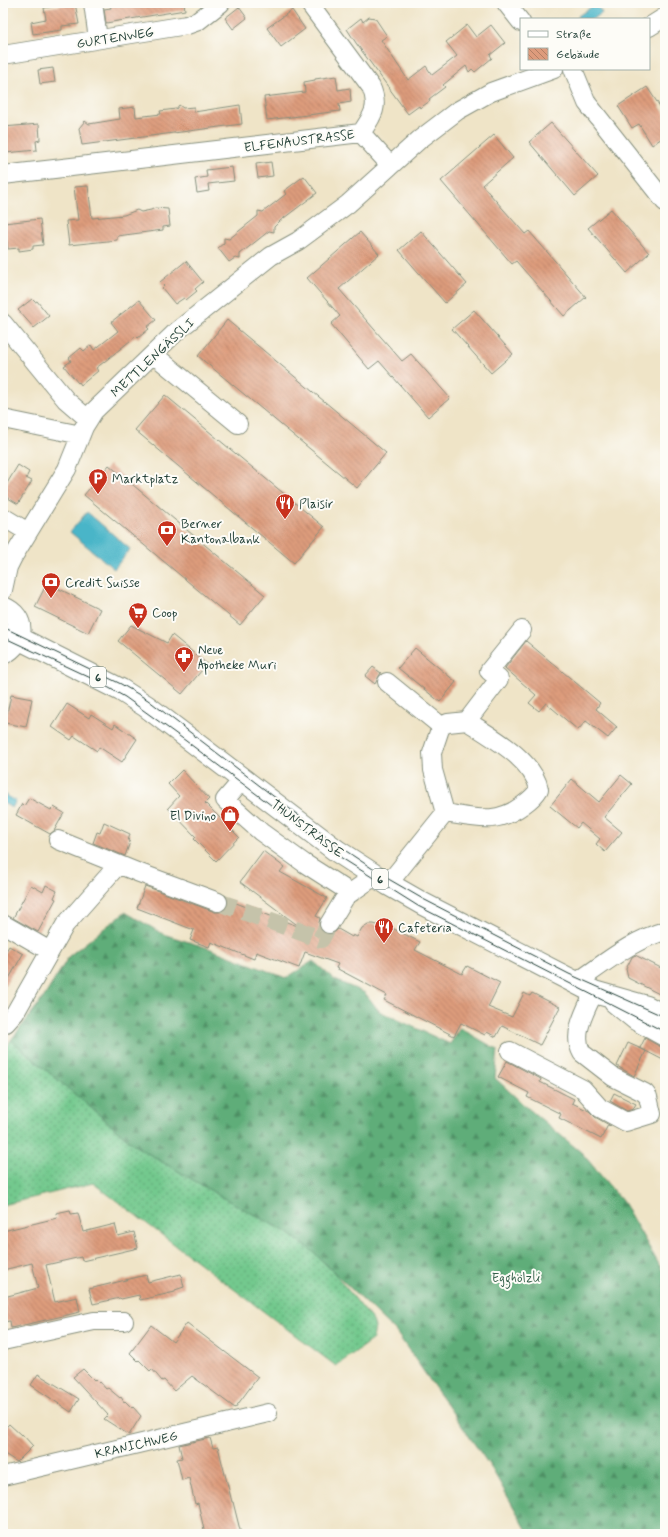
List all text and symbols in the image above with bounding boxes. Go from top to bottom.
legend [520,18,650,70]
street label: GURTENWEG [75,24,155,53]
text: Straße [556,27,591,43]
text: Gebäude [556,47,599,63]
street label: ELFENAUSTRASSE [243,126,356,157]
street label: METTLENGÄSSLI [108,315,199,401]
parking icon: Marktplatz [87,467,109,495]
place label: Marktplatz [112,471,178,488]
restaurant icon: Plaisir [274,492,296,520]
place label: Plaisir [299,496,334,513]
place label: Berner Kantonalbank [181,516,261,548]
bank icon: Berner Kantonalbank [156,519,178,547]
bank icon: Credit Suisse [40,571,62,599]
place label: Credit Suisse [65,575,140,592]
supermarket icon: Coop [127,601,149,629]
place label: Coop [152,605,178,622]
place label: Neue Apotheke Muri [198,642,277,675]
pharmacy icon: Neue Apotheke Muri [173,645,195,673]
road number: 6 [90,667,106,687]
street label: THUNSTRASSE [267,796,347,862]
shop icon: El Divino [219,804,241,832]
place label: El Divino [170,808,216,825]
road number: 6 [372,869,388,889]
restaurant icon: Cafeteria [373,916,395,944]
place label: Cafeteria [398,920,452,937]
park label: Egghölzli [492,1270,541,1289]
street label: KRANICHWEG [93,1428,180,1463]

